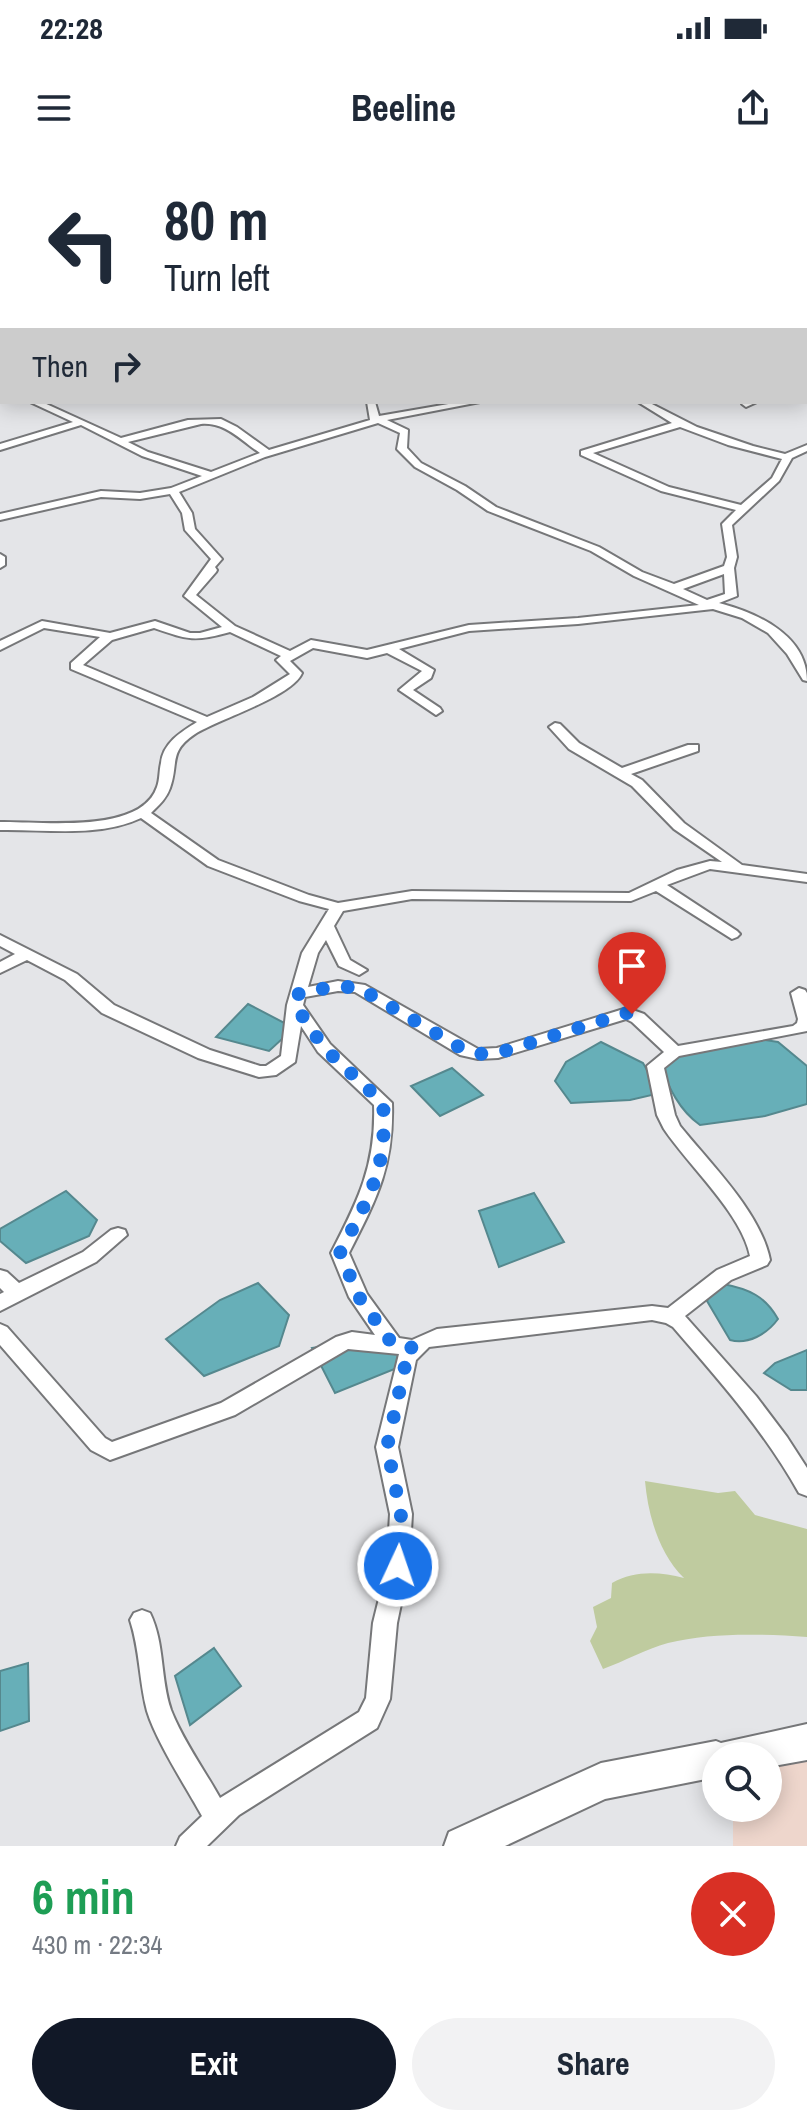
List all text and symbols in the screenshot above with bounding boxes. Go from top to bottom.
text: 22:28 [40,8,103,48]
text: Beeline [351,84,456,132]
icon: menu [32,86,76,130]
icon: share [731,86,775,130]
text: 80 m [164,182,269,257]
icon: left [32,192,136,296]
text: Turn left [164,254,270,302]
icon: right [104,344,148,388]
text: Then [32,346,88,386]
pin [598,932,666,1014]
icon: arrive [610,944,654,988]
position arrow [356,1524,440,1608]
map controls [702,1742,782,1822]
button: search [702,1742,782,1822]
text: 6 min [32,1864,135,1929]
button: close [691,1872,775,1956]
text: 430 m · 22:34 [32,1927,162,1962]
button: Exit [32,2018,396,2110]
button: Share [412,2018,775,2110]

